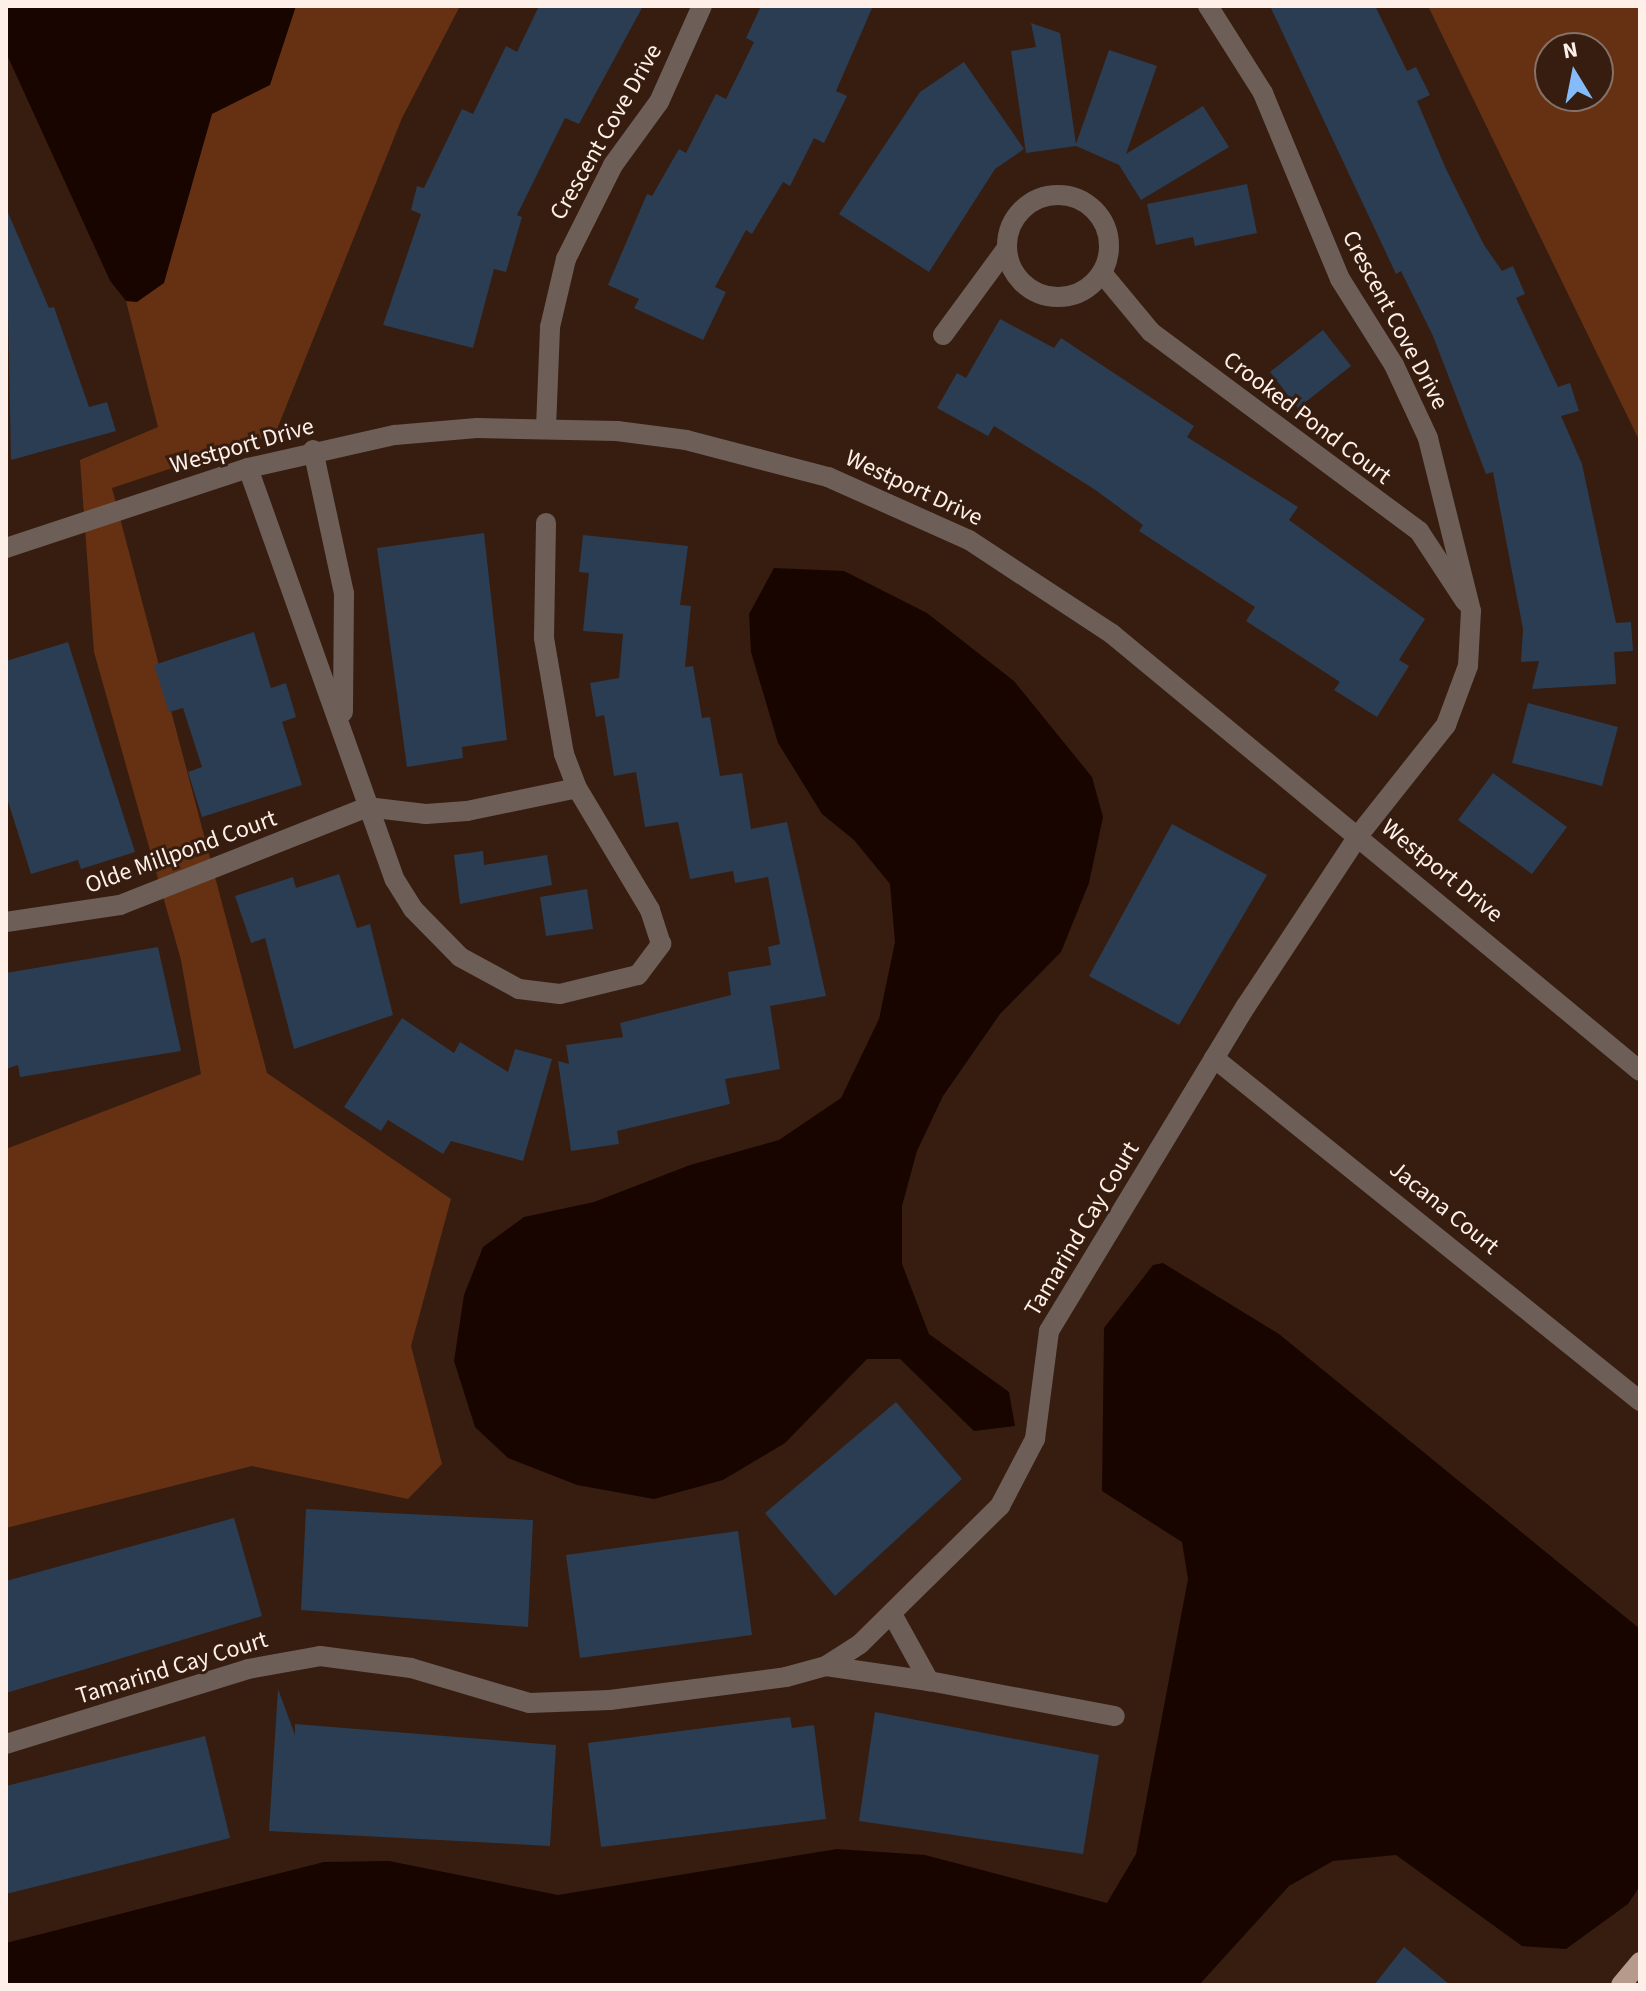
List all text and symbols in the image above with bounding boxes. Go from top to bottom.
north arrow [1534,32,1614,112]
text: N [1560,33,1580,67]
street label: Crescent Cove Drive [544,39,668,225]
street label: Crescent Cove Drive [1336,226,1454,414]
street label: Crooked Pond Court [1217,345,1397,491]
street label: Westport Drive [167,412,317,480]
street label: Westport Drive [841,444,987,532]
street label: Olde Millpond Court [81,804,281,900]
street label: Westport Drive [1375,813,1509,929]
street label: Tamarind Cay Court [1018,1136,1146,1322]
street label: Jacana Court [1383,1155,1505,1261]
street label: Tamarind Cay Court [73,1625,271,1711]

